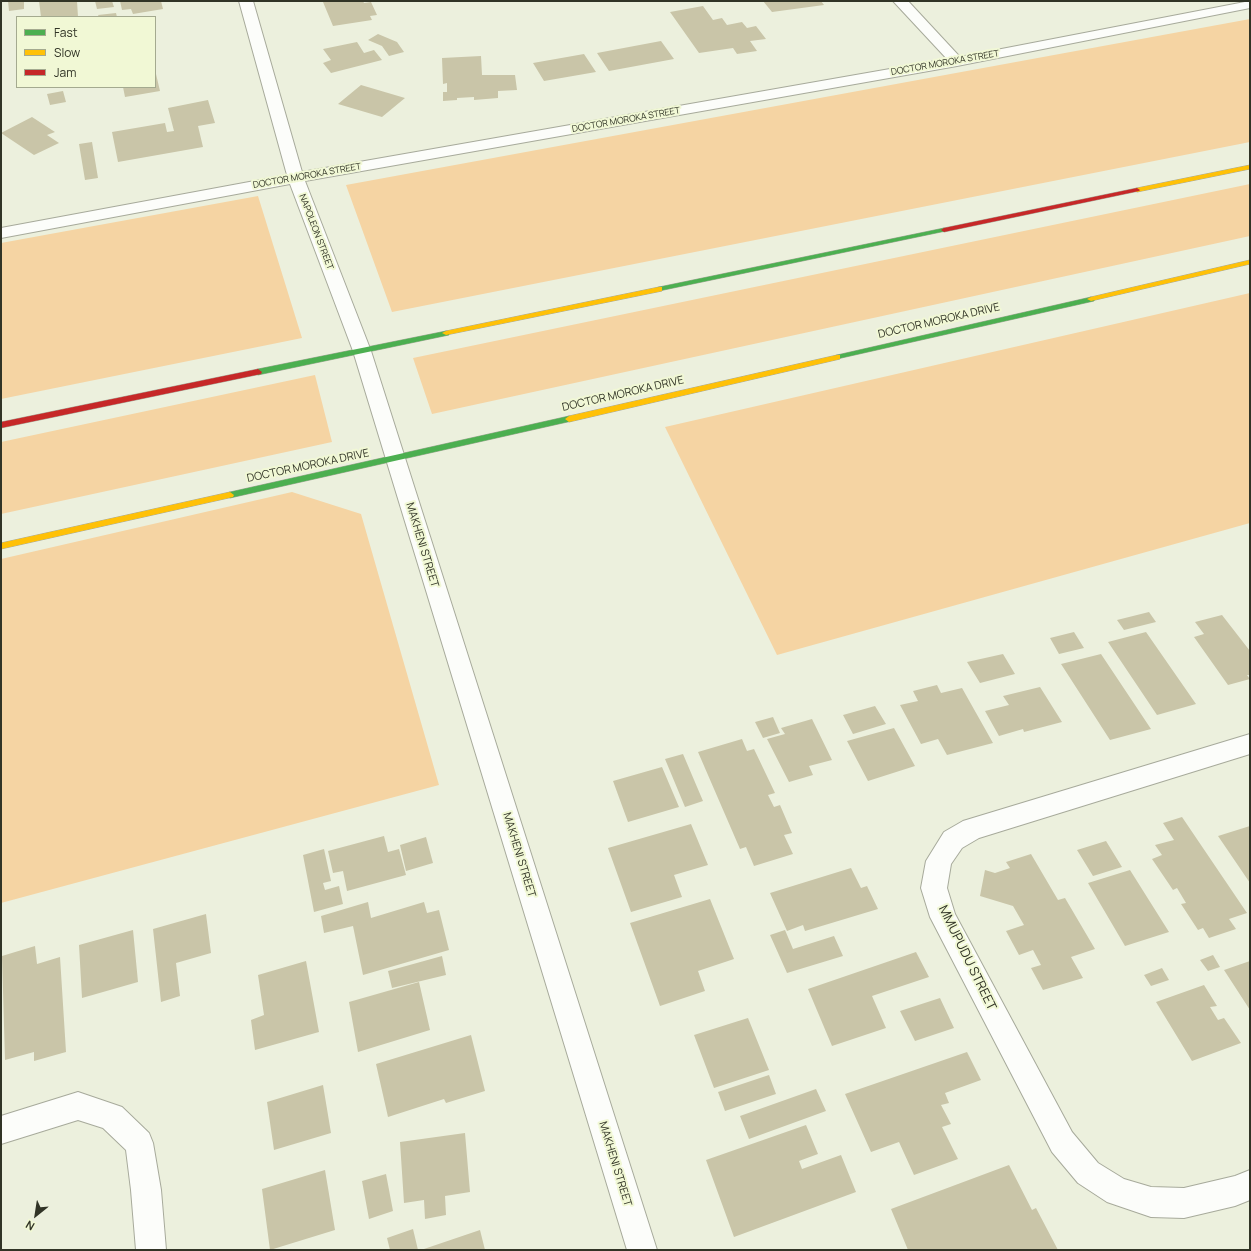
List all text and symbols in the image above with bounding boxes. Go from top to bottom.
legend [16,16,156,88]
text: Fast [54,24,78,41]
text: Slow [54,44,80,61]
street label: DOCTOR MOROKA STREET [890,48,1000,78]
text: Jam [54,64,76,81]
street label: DOCTOR MOROKA STREET [571,105,681,135]
street label: DOCTOR MOROKA STREET [252,161,362,191]
street label: NAPOLEON STREET [297,193,335,271]
street label: DOCTOR MOROKA DRIVE [877,301,1001,341]
street label: DOCTOR MOROKA DRIVE [561,374,685,414]
street label: DOCTOR MOROKA DRIVE [246,447,370,485]
street label: MAKHENI STREET [403,501,441,589]
street label: MAKHENI STREET [500,811,538,899]
street label: MMUPUDU STREET [935,903,999,1013]
street label: MAKHENI STREET [596,1120,634,1208]
north arrow [16,1195,56,1235]
text: N [23,1217,37,1234]

